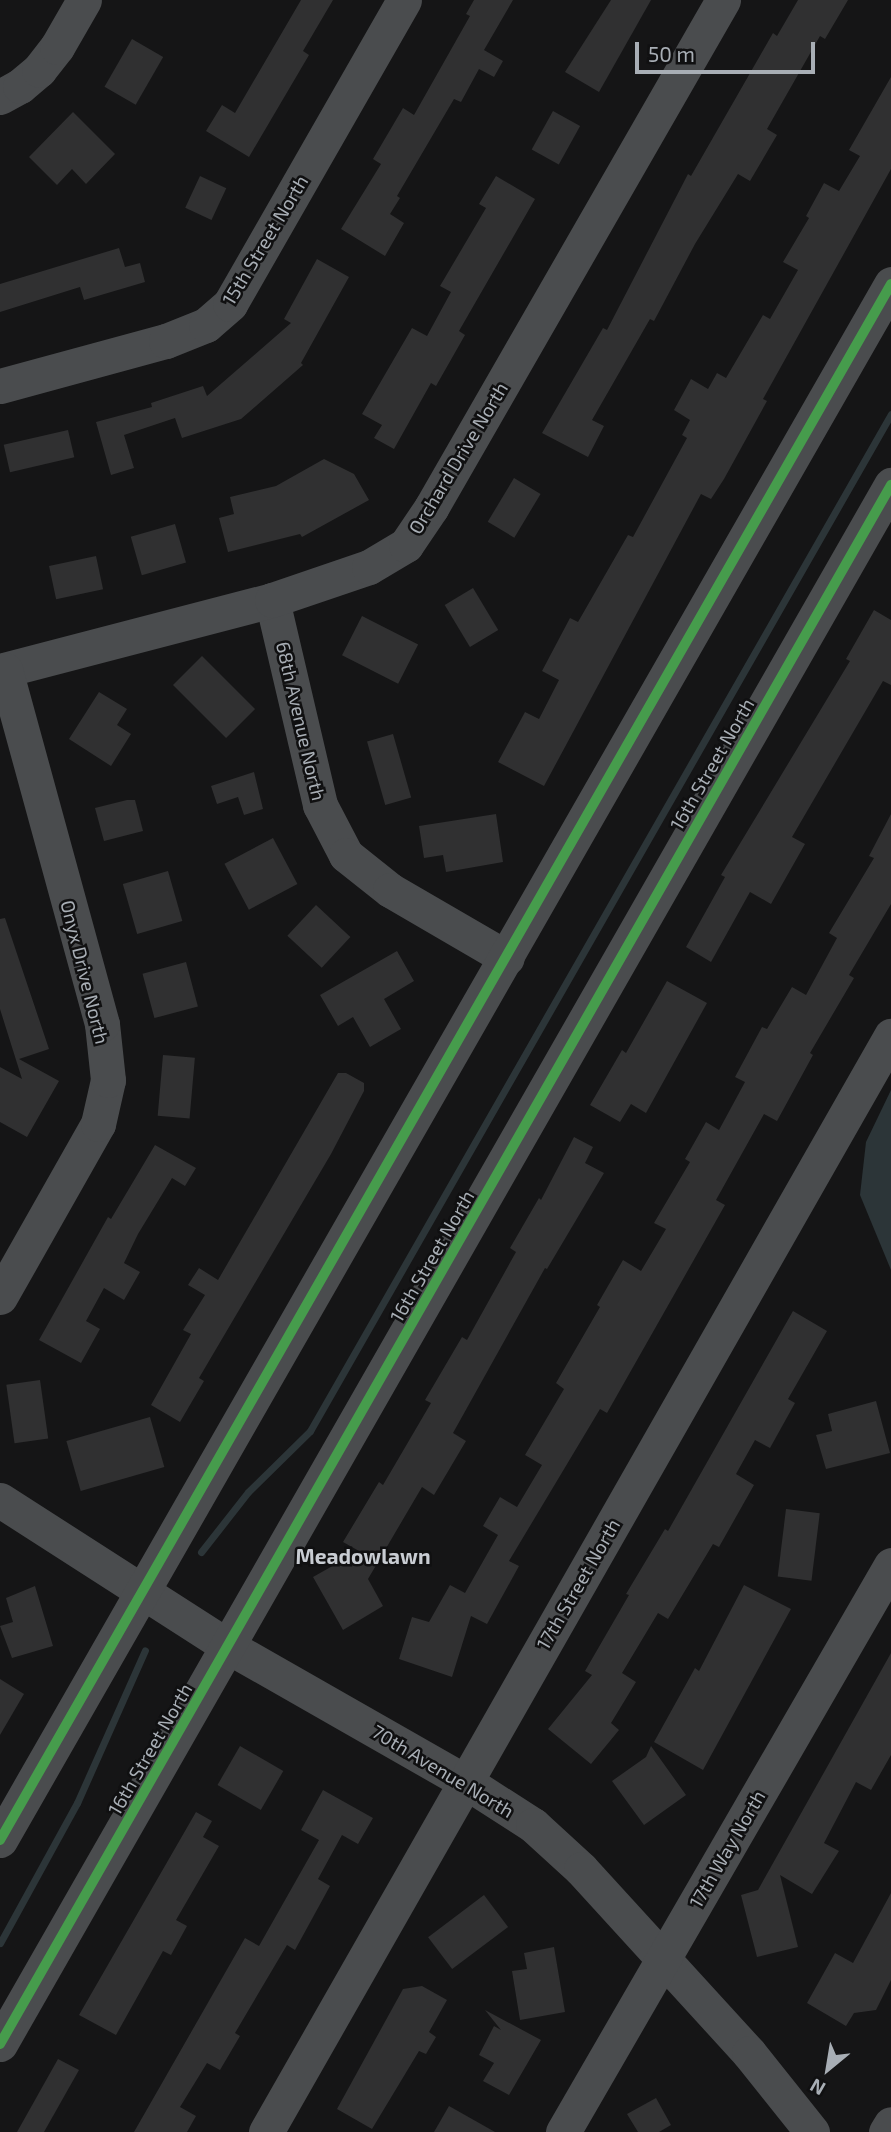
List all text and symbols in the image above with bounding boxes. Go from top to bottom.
scale bar [639,28,819,72]
text: 50 m [648,41,695,66]
street label: 15th Street North [217,171,313,309]
street label: Orchard Drive North [404,378,512,538]
street label: 68th Avenue North [272,639,330,803]
street label: 16th Street North [665,694,759,834]
street label: Onyx Drive North [56,898,114,1046]
street label: 16th Street North [385,1186,479,1326]
street label: 17th Street North [531,1515,625,1653]
district label: Meadowlawn [295,1543,431,1569]
street label: 16th Street North [103,1679,197,1819]
street label: 70th Avenue North [368,1720,518,1822]
street label: 17th Way North [684,1786,770,1912]
north arrow [793,2034,863,2104]
text: N [806,2074,829,2101]

